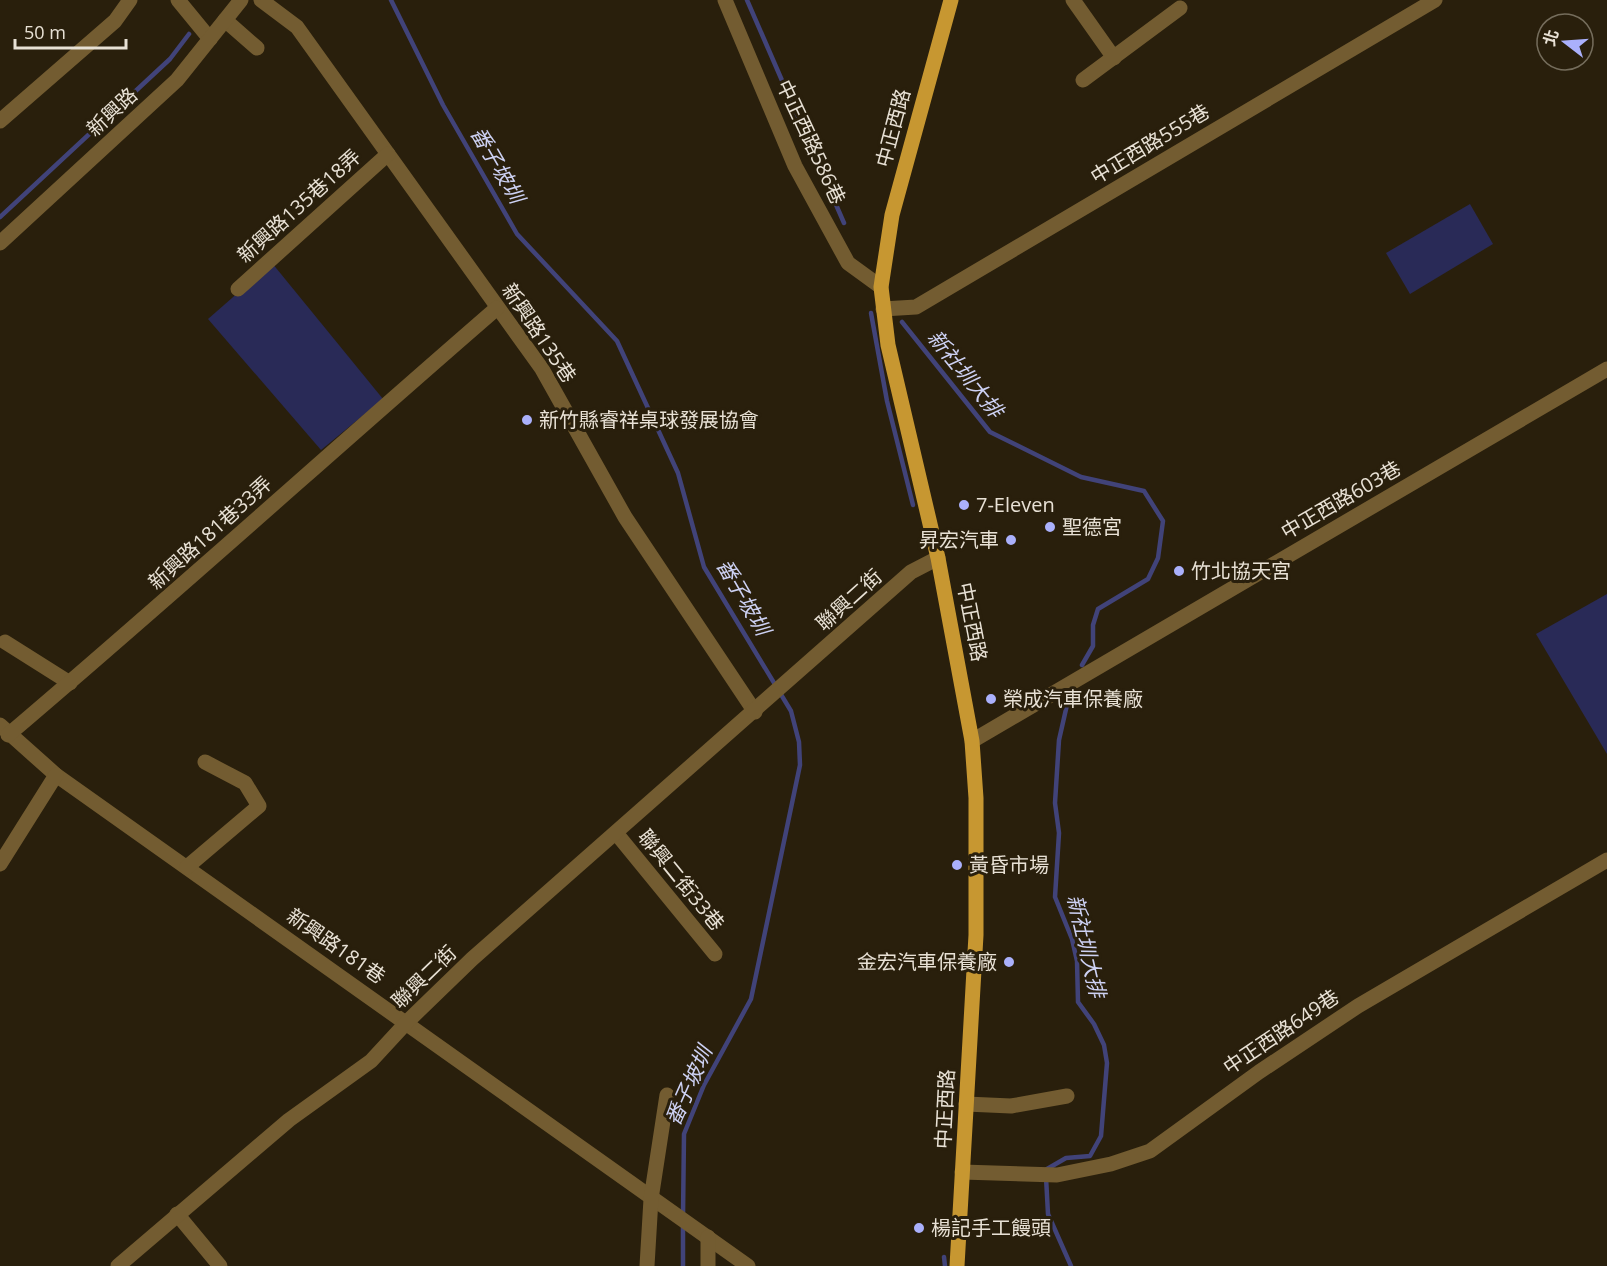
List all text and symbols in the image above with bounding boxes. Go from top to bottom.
scale bar [15,12,126,50]
north arrow [1535,12,1595,72]
text: 50 m [24,20,66,44]
text: 北 [1538,27,1564,48]
street label: 中正西路586巷 [771,75,852,208]
street label: 新興路 [81,81,143,142]
street label: 中正西路 [869,86,916,170]
street label: 中正西路555巷 [1085,97,1214,190]
water label: 番子坡圳 [465,121,532,210]
street label: 新興路135巷18弄 [231,143,366,268]
street label: 新興路135巷 [496,278,583,388]
water label: 新社圳大排 [922,324,1012,425]
place label: 新竹縣睿祥桌球發展協會 [539,406,759,433]
marker: 新竹縣睿祥桌球發展協會 [520,413,534,427]
street label: 中正西路603巷 [1276,454,1406,545]
street label: 新興路181巷33弄 [142,470,277,595]
place label: 7-Eleven [976,491,1055,518]
marker: 7-Eleven [957,498,971,512]
place label: 聖德宮 [1062,513,1122,540]
marker: 聖德宮 [1043,520,1057,534]
place label: 昇宏汽車 [919,526,999,553]
marker: 昇宏汽車 [1004,533,1018,547]
water label: 番子坡圳 [711,553,778,642]
place label: 竹北協天宮 [1191,557,1291,584]
street label: 聯興二街 [810,563,887,636]
marker: 竹北協天宮 [1172,564,1186,578]
street label: 中正西路 [952,580,993,664]
place label: 榮成汽車保養廠 [1003,685,1143,712]
marker: 榮成汽車保養廠 [984,692,998,706]
street label: 聯興二街33巷 [632,823,731,936]
place label: 黃昏市場 [969,851,1049,878]
marker: 黃昏市場 [950,858,964,872]
water label: 新社圳大排 [1062,891,1113,1003]
street label: 新興路181巷 [282,902,391,989]
street label: 聯興二街 [386,939,462,1014]
place label: 金宏汽車保養廠 [857,948,997,975]
marker: 金宏汽車保養廠 [1002,955,1016,969]
street label: 中正西路649巷 [1217,983,1344,1080]
water label: 番子坡圳 [658,1039,719,1130]
street label: 中正西路 [929,1068,960,1150]
place label: 楊記手工饅頭 [931,1214,1051,1241]
marker: 楊記手工饅頭 [912,1221,926,1235]

